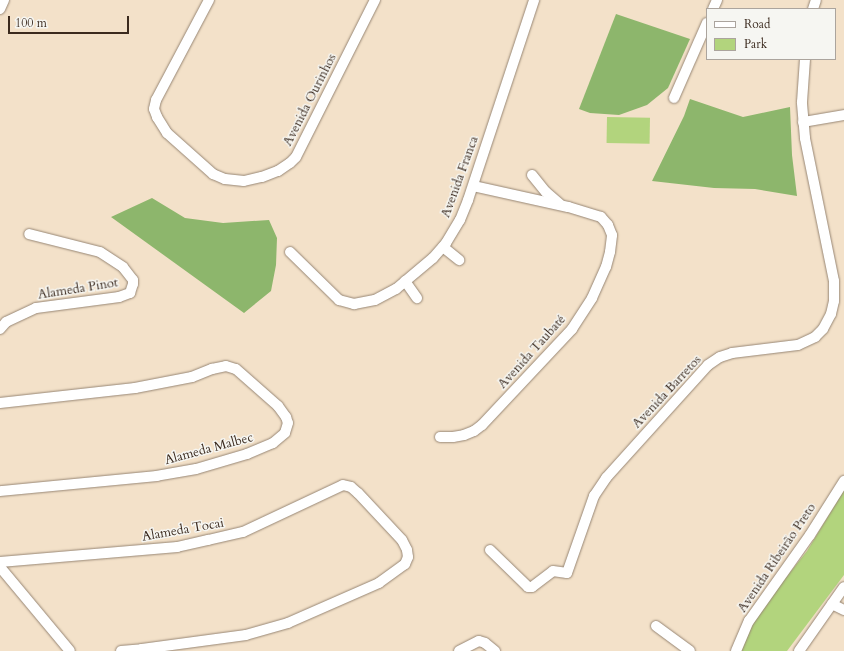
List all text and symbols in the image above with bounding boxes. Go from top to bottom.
scale bar [10,8,131,34]
legend [706,8,836,60]
text: 100 m [15,15,47,31]
text: Road [744,16,770,32]
text: Park [744,36,767,52]
street label: Avenida Ourinhos [280,51,340,149]
street label: Avenida Franca [438,134,482,220]
street label: Alameda Pinot [37,275,119,303]
street label: Avenida Taubaté [495,312,569,392]
street label: Avenida Barretos [629,352,705,432]
street label: Alameda Malbec [163,430,255,468]
street label: Avenida Ribeirão Preto [735,500,819,616]
street label: Alameda Tocai [141,515,225,545]

